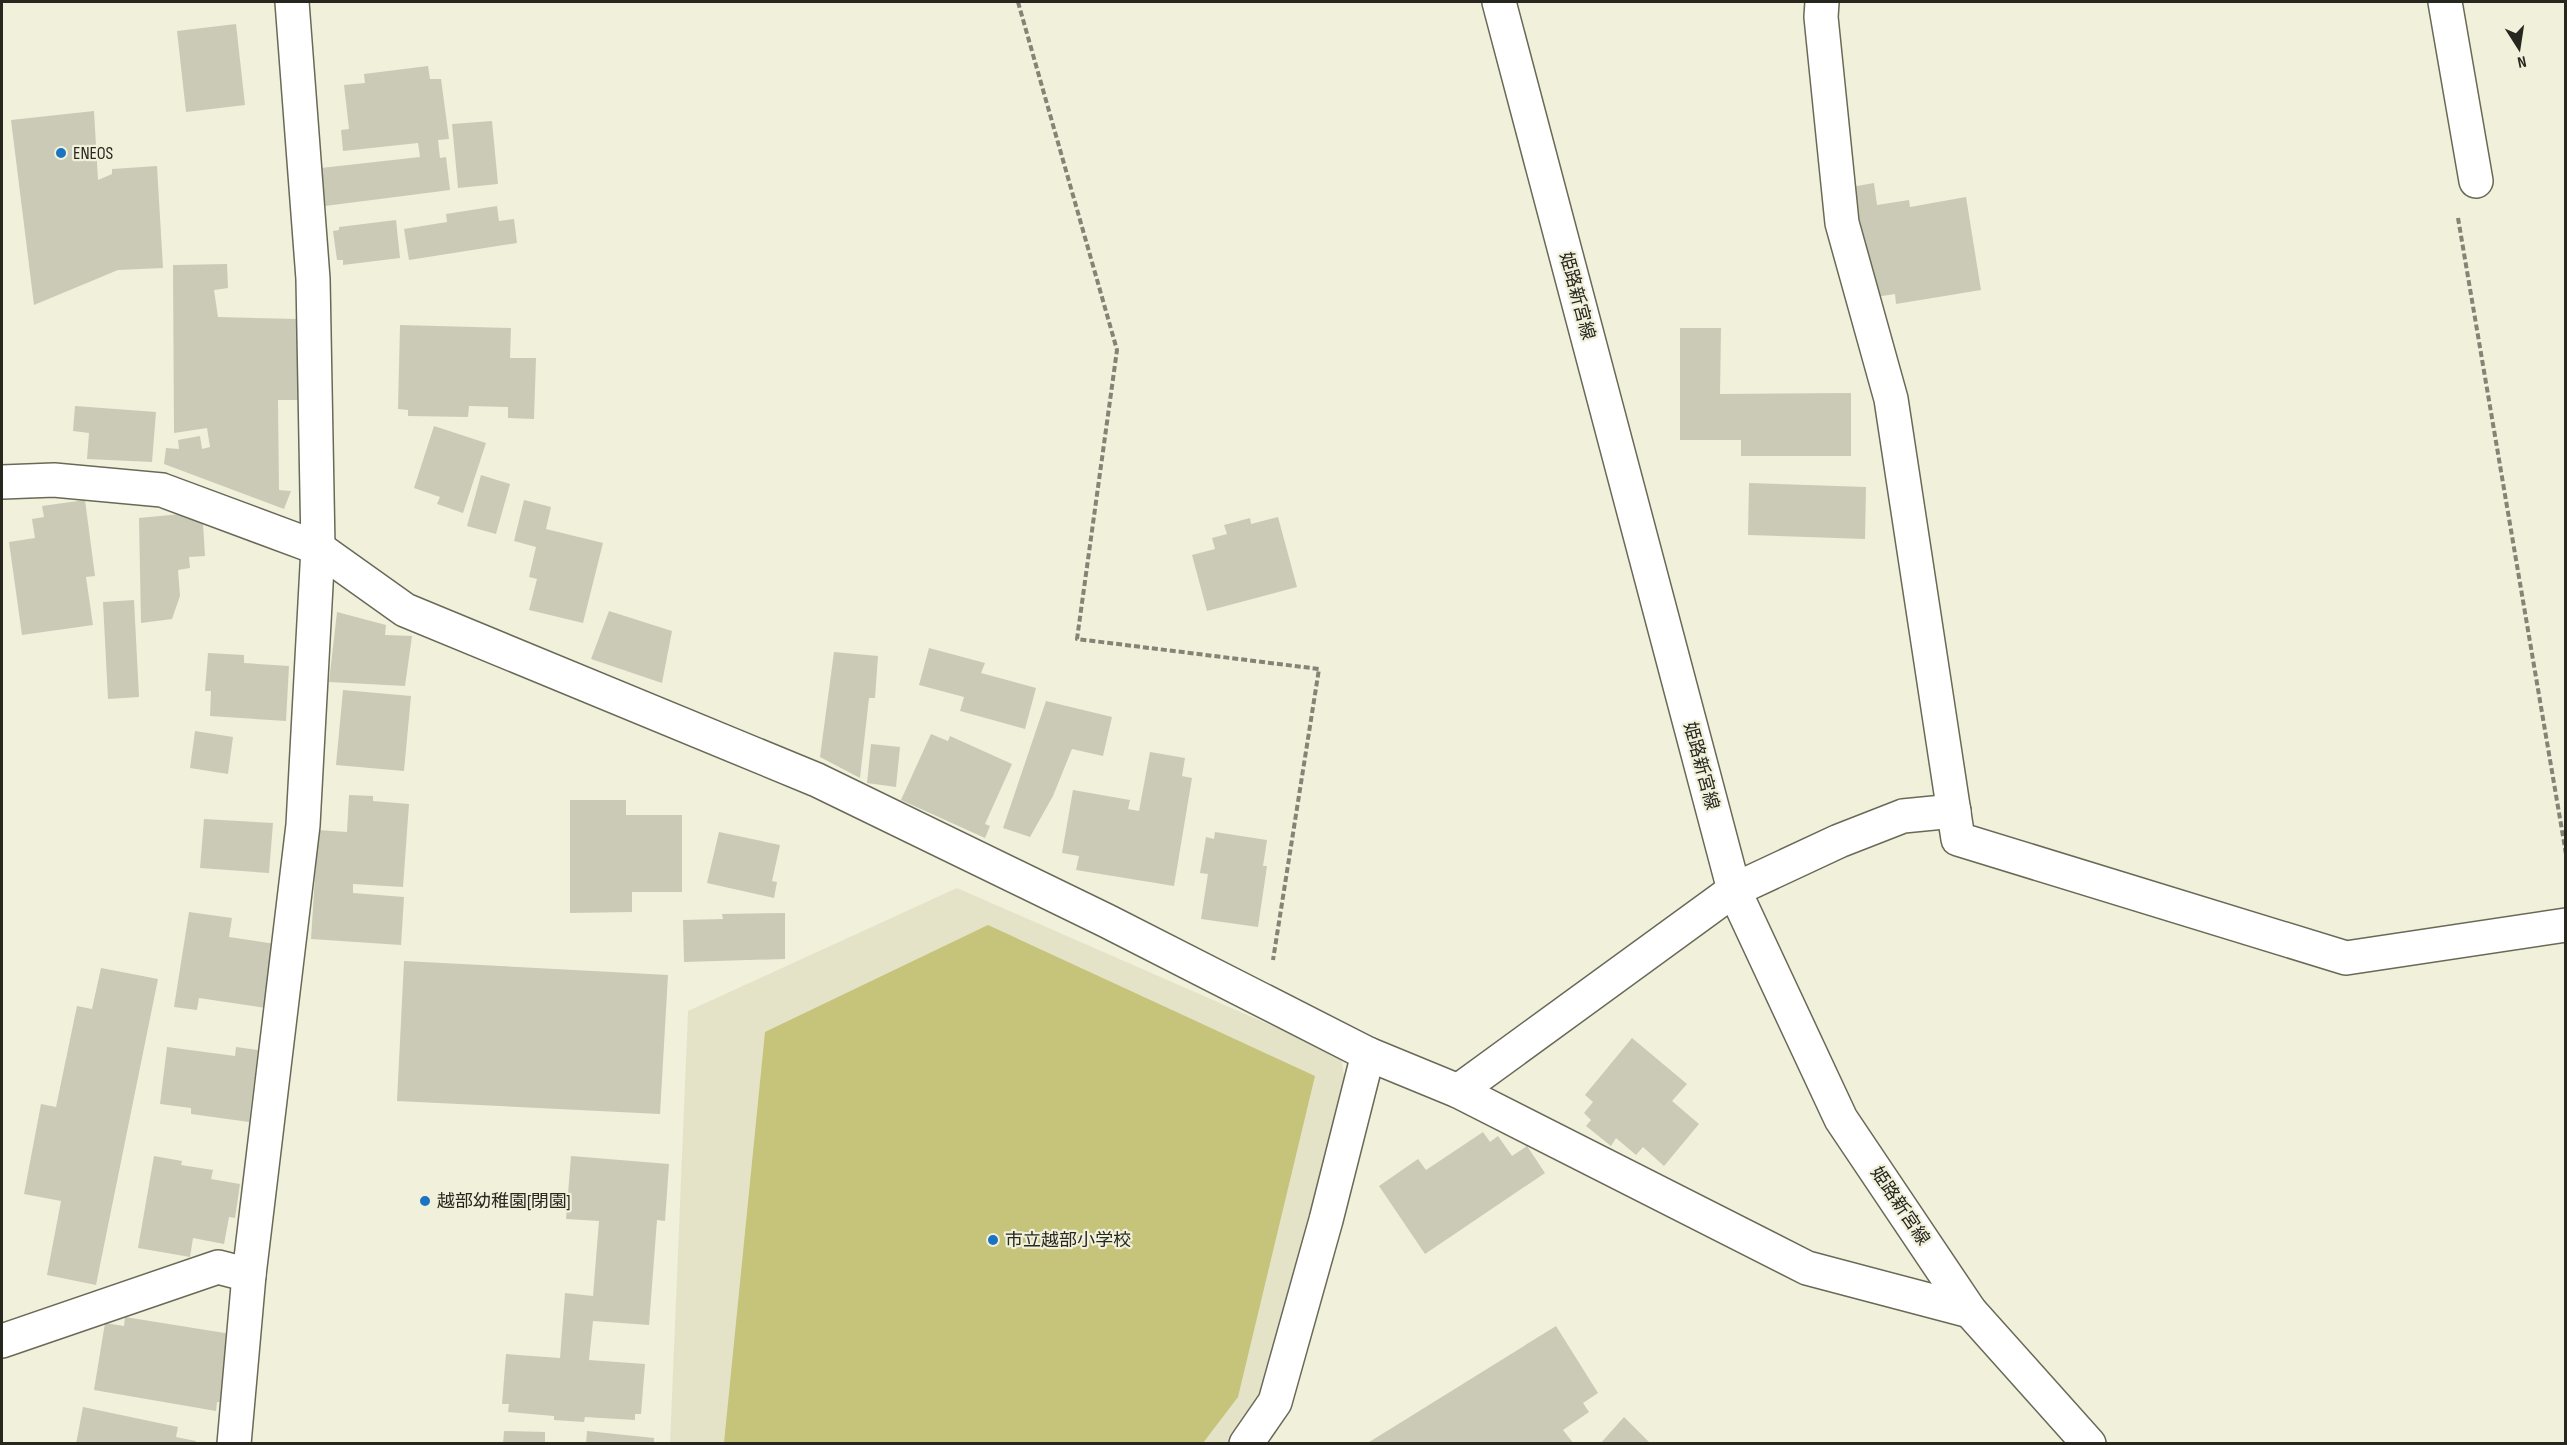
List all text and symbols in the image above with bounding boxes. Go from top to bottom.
north arrow [2489,18,2549,78]
text: N [2516,51,2528,71]
place label: ENEOS [73,143,114,164]
marker: ENEOS [54,146,68,160]
street label: 姫路新宮線 [1555,250,1599,342]
street label: 姫路新宮線 [1679,720,1723,812]
street label: 姫路新宮線 [1866,1163,1934,1249]
place label: 越部幼稚園[閉園] [437,1191,570,1212]
marker: 越部幼稚園[閉園] [418,1194,432,1208]
place label: 市立越部小学校 [1005,1230,1131,1251]
marker: 市立越部小学校 [986,1233,1000,1247]

